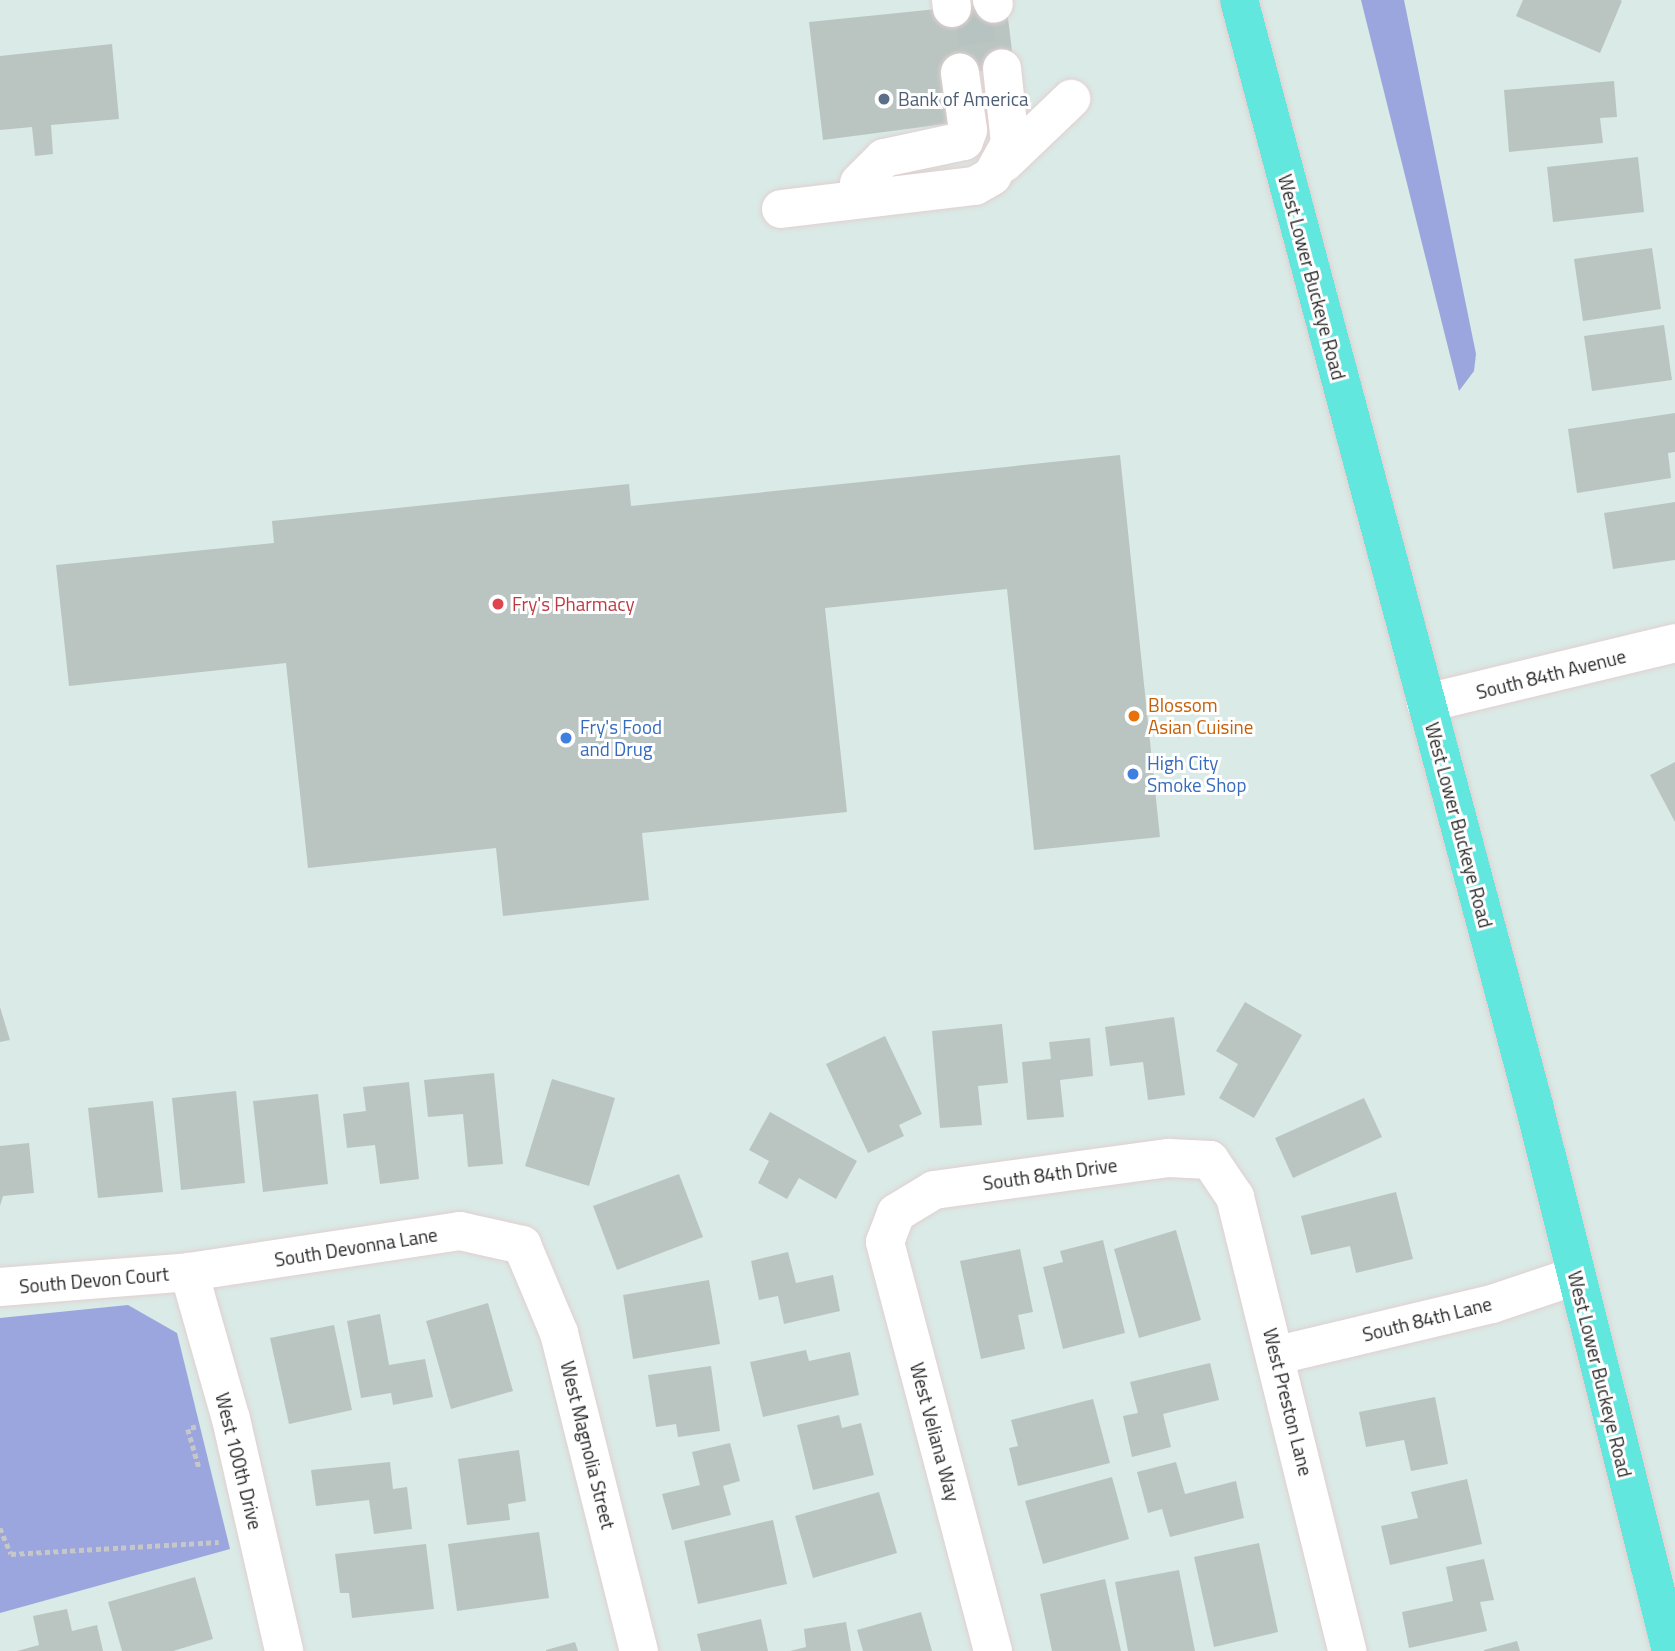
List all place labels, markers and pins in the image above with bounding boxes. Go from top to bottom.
place label: Bank of America [898,88,1029,110]
marker: Bank of America [876,91,892,107]
place label: Fry's Pharmacy [512,593,635,615]
marker: Fry's Pharmacy [490,596,506,612]
place label: Blossom Asian Cuisine [1148,694,1253,738]
marker: Blossom Asian Cuisine [1126,708,1142,724]
place label: Fry's Food and Drug [580,716,662,760]
marker: Fry's Food and Drug [558,730,574,746]
place label: High City Smoke Shop [1147,752,1246,796]
marker: High City Smoke Shop [1125,766,1141,782]

